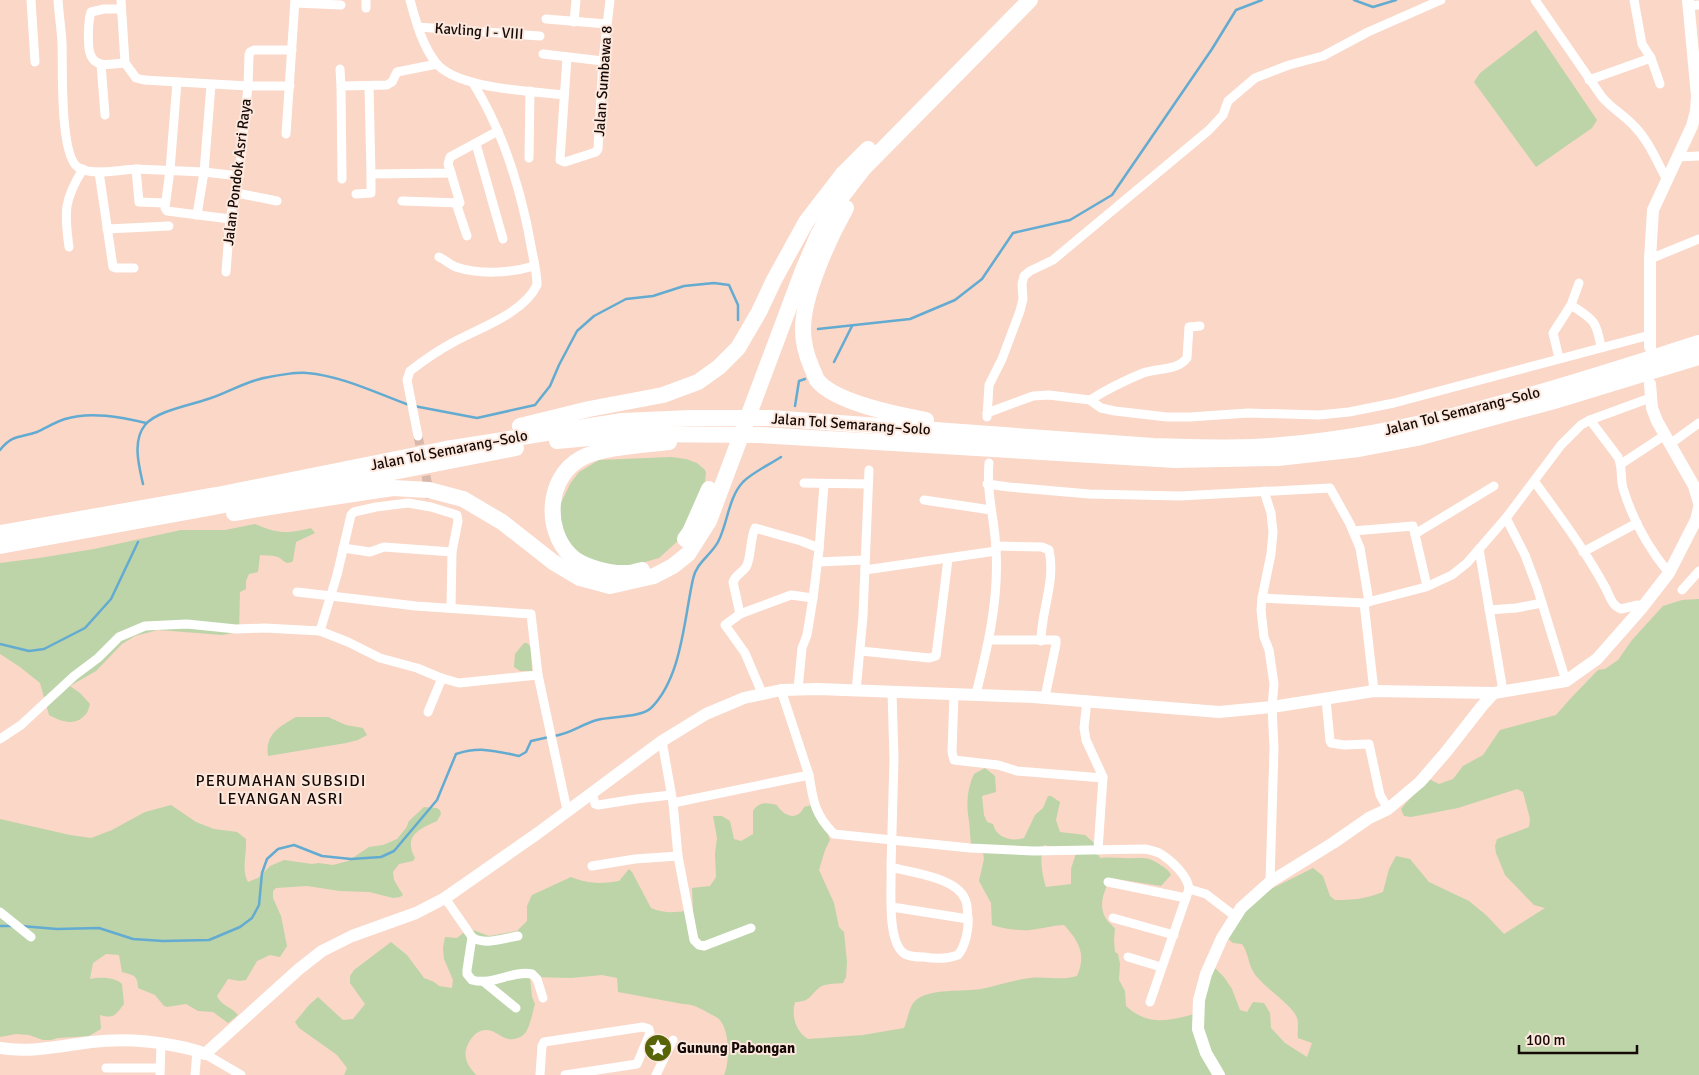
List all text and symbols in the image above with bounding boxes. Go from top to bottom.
street label: Kavling I - VIII [434,19,524,43]
street label: Jalan Sumbawa 8 [590,25,616,137]
street label: Jalan Pondok Asri Raya [219,98,255,246]
street label: Jalan Tol Semarang–Solo [1382,383,1542,439]
street label: Jalan Tol Semarang–Solo [771,409,932,439]
street label: Jalan Tol Semarang–Solo [369,426,529,474]
district label: PERUMAHAN SUBSIDI LEYANGAN ASRI [196,771,366,809]
scale bar [1519,1022,1636,1054]
text: 100 m [1526,1031,1566,1049]
place icon: Gunung Pabongan [643,1033,673,1063]
place label: Gunung Pabongan [677,1039,795,1057]

